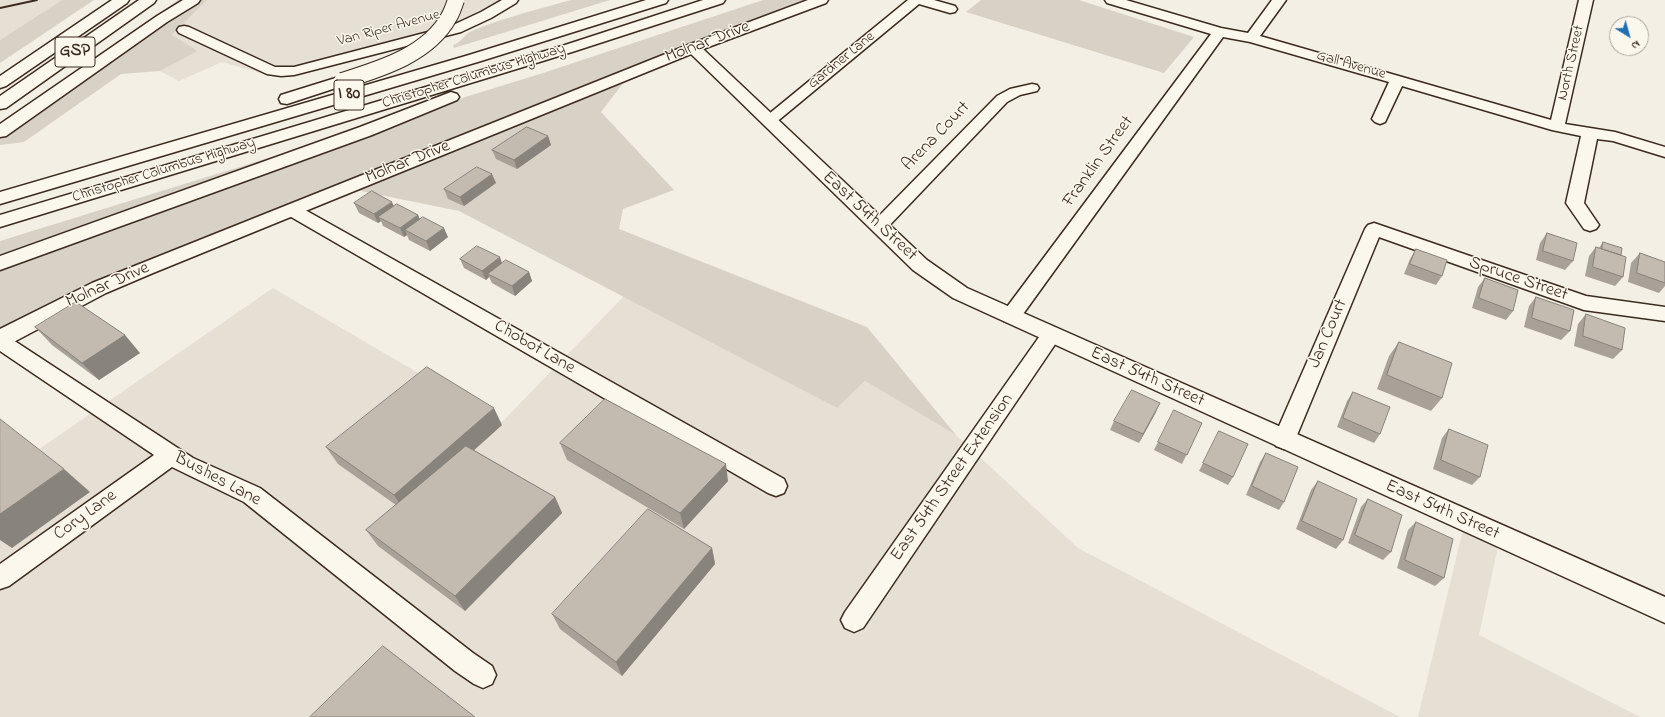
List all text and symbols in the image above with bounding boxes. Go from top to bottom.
street label: Van Riper Avenue [336,7,442,51]
north arrow [1609,16,1649,56]
street label: Molnar Drive [663,17,753,69]
street label: North Street [1555,24,1589,102]
street label: Gardner Lane [805,29,879,93]
text: N [1628,36,1643,53]
road number: GSP [55,37,95,67]
street label: Christopher Columbus Highway [380,41,568,113]
street label: Gall Avenue [1314,48,1388,84]
road number: I 80 [334,80,364,110]
street label: Arena Court [898,98,976,176]
street label: Franklin Street [1059,112,1139,212]
street label: Christopher Columbus Highway [70,135,258,207]
street label: Molnar Drive [363,136,453,190]
street label: East 54th Street [817,167,921,267]
street label: Spruce Street [1466,253,1570,307]
street label: Molnar Drive [63,258,153,314]
street label: Jan Court [1305,296,1353,372]
street label: Chobot Lane [490,316,578,380]
street label: East 54th Street [1087,343,1207,413]
street label: East 54th Street Extension [887,390,1019,566]
street label: Bushes Lane [170,448,264,512]
street label: East 54th Street [1382,476,1502,546]
street label: Cory Lane [50,486,122,546]

